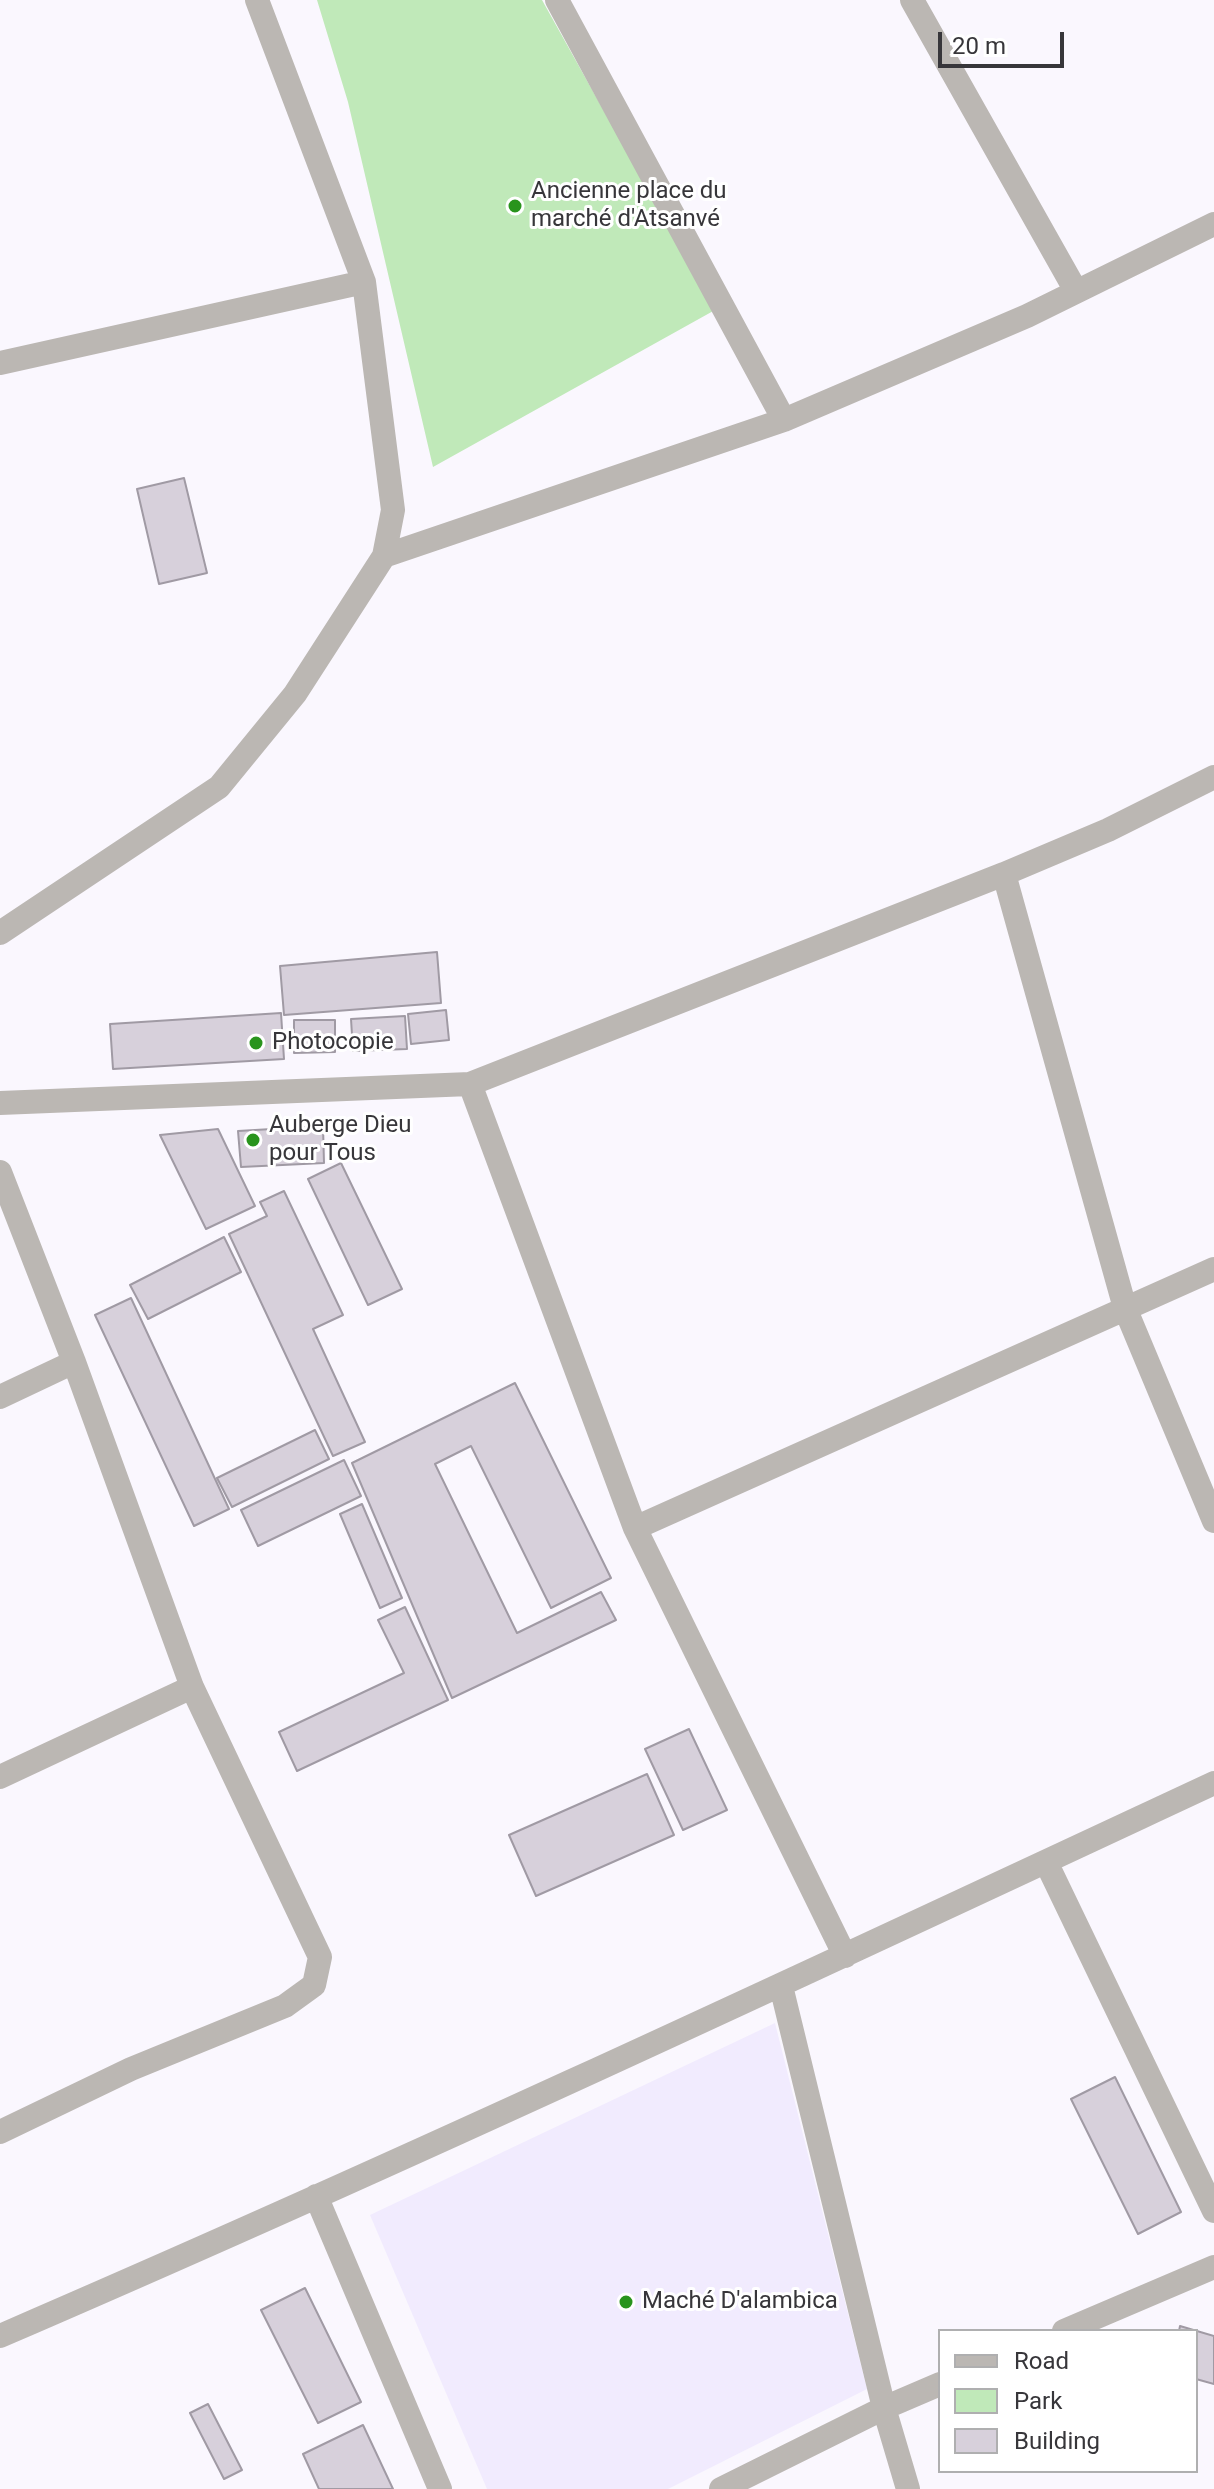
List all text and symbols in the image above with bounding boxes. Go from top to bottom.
scale bar [942,16,1068,66]
text: 20 m [952,32,1006,60]
place label: Ancienne place du marché d'Atsanvé [531,178,727,234]
marker: Ancienne place du marché d'Atsanvé [506,197,524,215]
place label: Photocopie [272,1029,394,1057]
marker: Photocopie [247,1034,265,1052]
place label: Auberge Dieu pour Tous [269,1112,412,1168]
marker: Auberge Dieu pour Tous [244,1131,262,1149]
place label: Maché D'alambica [642,2288,838,2316]
marker: Maché D'alambica [617,2293,635,2311]
legend [938,2329,1198,2473]
text: Road [1014,2347,1069,2375]
text: Park [1014,2387,1062,2415]
text: Building [1014,2427,1100,2455]

